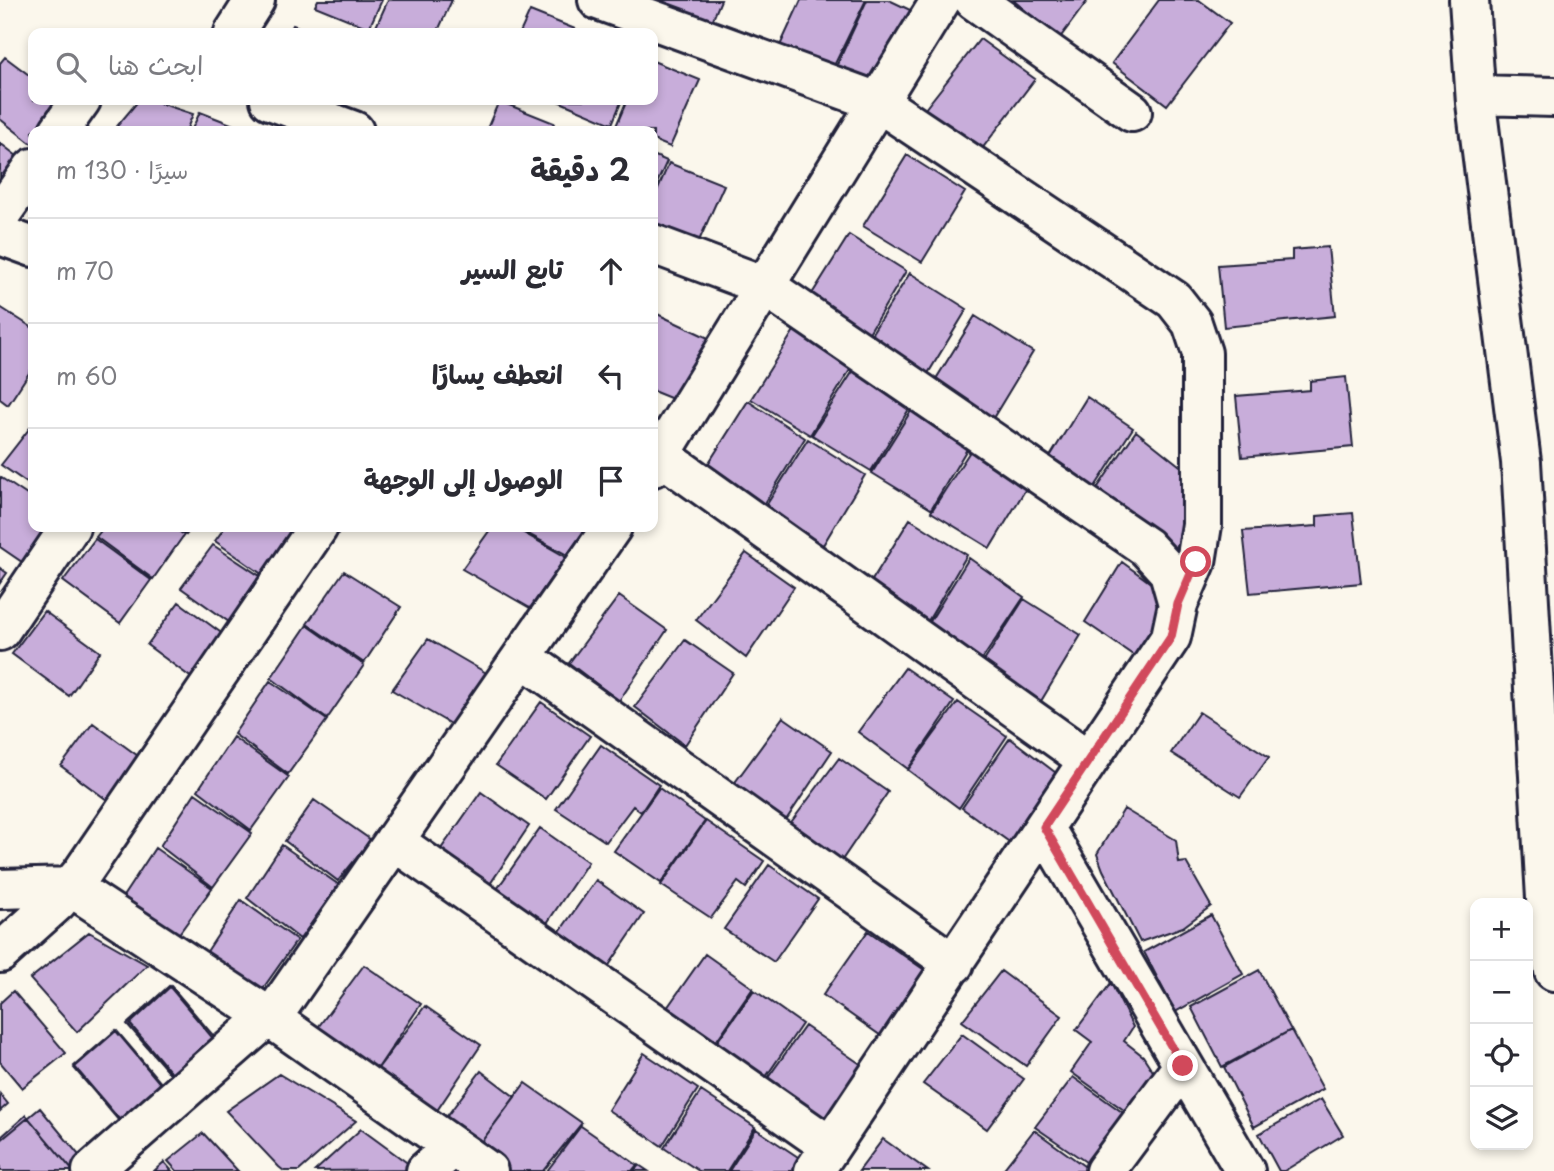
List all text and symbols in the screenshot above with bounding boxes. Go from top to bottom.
search box [28,28,658,105]
text: ابحث هنا [108,45,203,84]
icon: search [52,48,90,86]
text: 2 دقيقة [530,146,630,191]
text: سيرًا · 130 m [56,152,188,187]
text: تابع السير [462,249,563,288]
icon: ahead [592,252,630,290]
text: 70 m [56,253,114,288]
text: انعطف يسارًا [432,354,563,393]
icon: left [592,357,630,395]
text: 60 m [56,358,117,393]
text: الوصول إلى الوجهة [364,459,563,498]
icon: arrive [592,462,630,500]
route start [1180,546,1211,577]
map controls [1470,898,1533,1150]
button: + [1470,898,1533,961]
button: − [1470,961,1533,1024]
button: locate [1470,1024,1533,1087]
route end [1167,1050,1198,1081]
button: layers [1470,1087,1533,1150]

